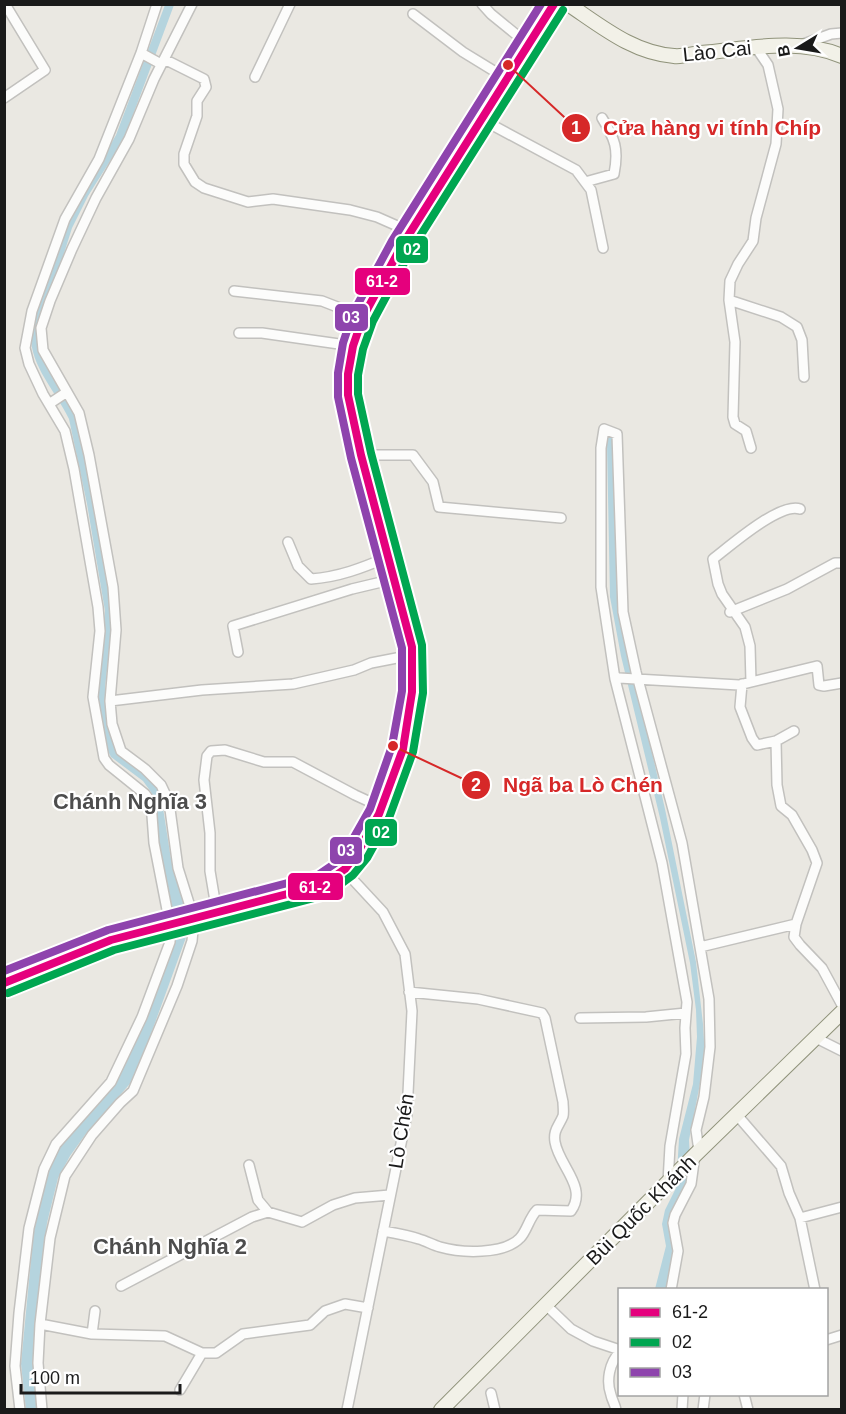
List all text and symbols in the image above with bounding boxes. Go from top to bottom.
north arrow [768,18,828,78]
street label: Lào Cai [682,36,752,66]
text: B [774,43,793,58]
callout: Cửa hàng vi tính Chíp [561,109,833,148]
text: Cửa hàng vi tính Chíp [603,116,821,139]
text: 1 [571,118,581,138]
line badge: 02 [395,235,429,264]
text: 02 [403,241,421,258]
line badge: 61-2 [354,267,411,296]
text: 61-2 [366,273,398,290]
line badge: 03 [334,303,369,332]
text: 03 [342,309,360,326]
callout: Ngã ba Lò Chén [461,765,675,804]
text: Ngã ba Lò Chén [503,773,663,796]
text: 2 [471,775,481,795]
district label: Chánh Nghĩa 3 [53,789,207,814]
line badge: 02 [364,818,398,847]
text: 02 [372,824,390,841]
line badge: 03 [329,836,363,865]
text: 03 [337,842,355,859]
line badge: 61-2 [287,872,344,901]
text: 61-2 [299,879,331,896]
street label: Lò Chén [384,1092,418,1170]
street label: Bùi Quốc Khánh [582,1151,700,1269]
district label: Chánh Nghĩa 2 [93,1234,247,1259]
legend [618,1288,828,1396]
text: 61-2 [672,1302,708,1322]
text: 02 [672,1332,692,1352]
scale bar [21,1357,180,1395]
text: 03 [672,1362,692,1382]
text: 100 m [30,1368,80,1388]

